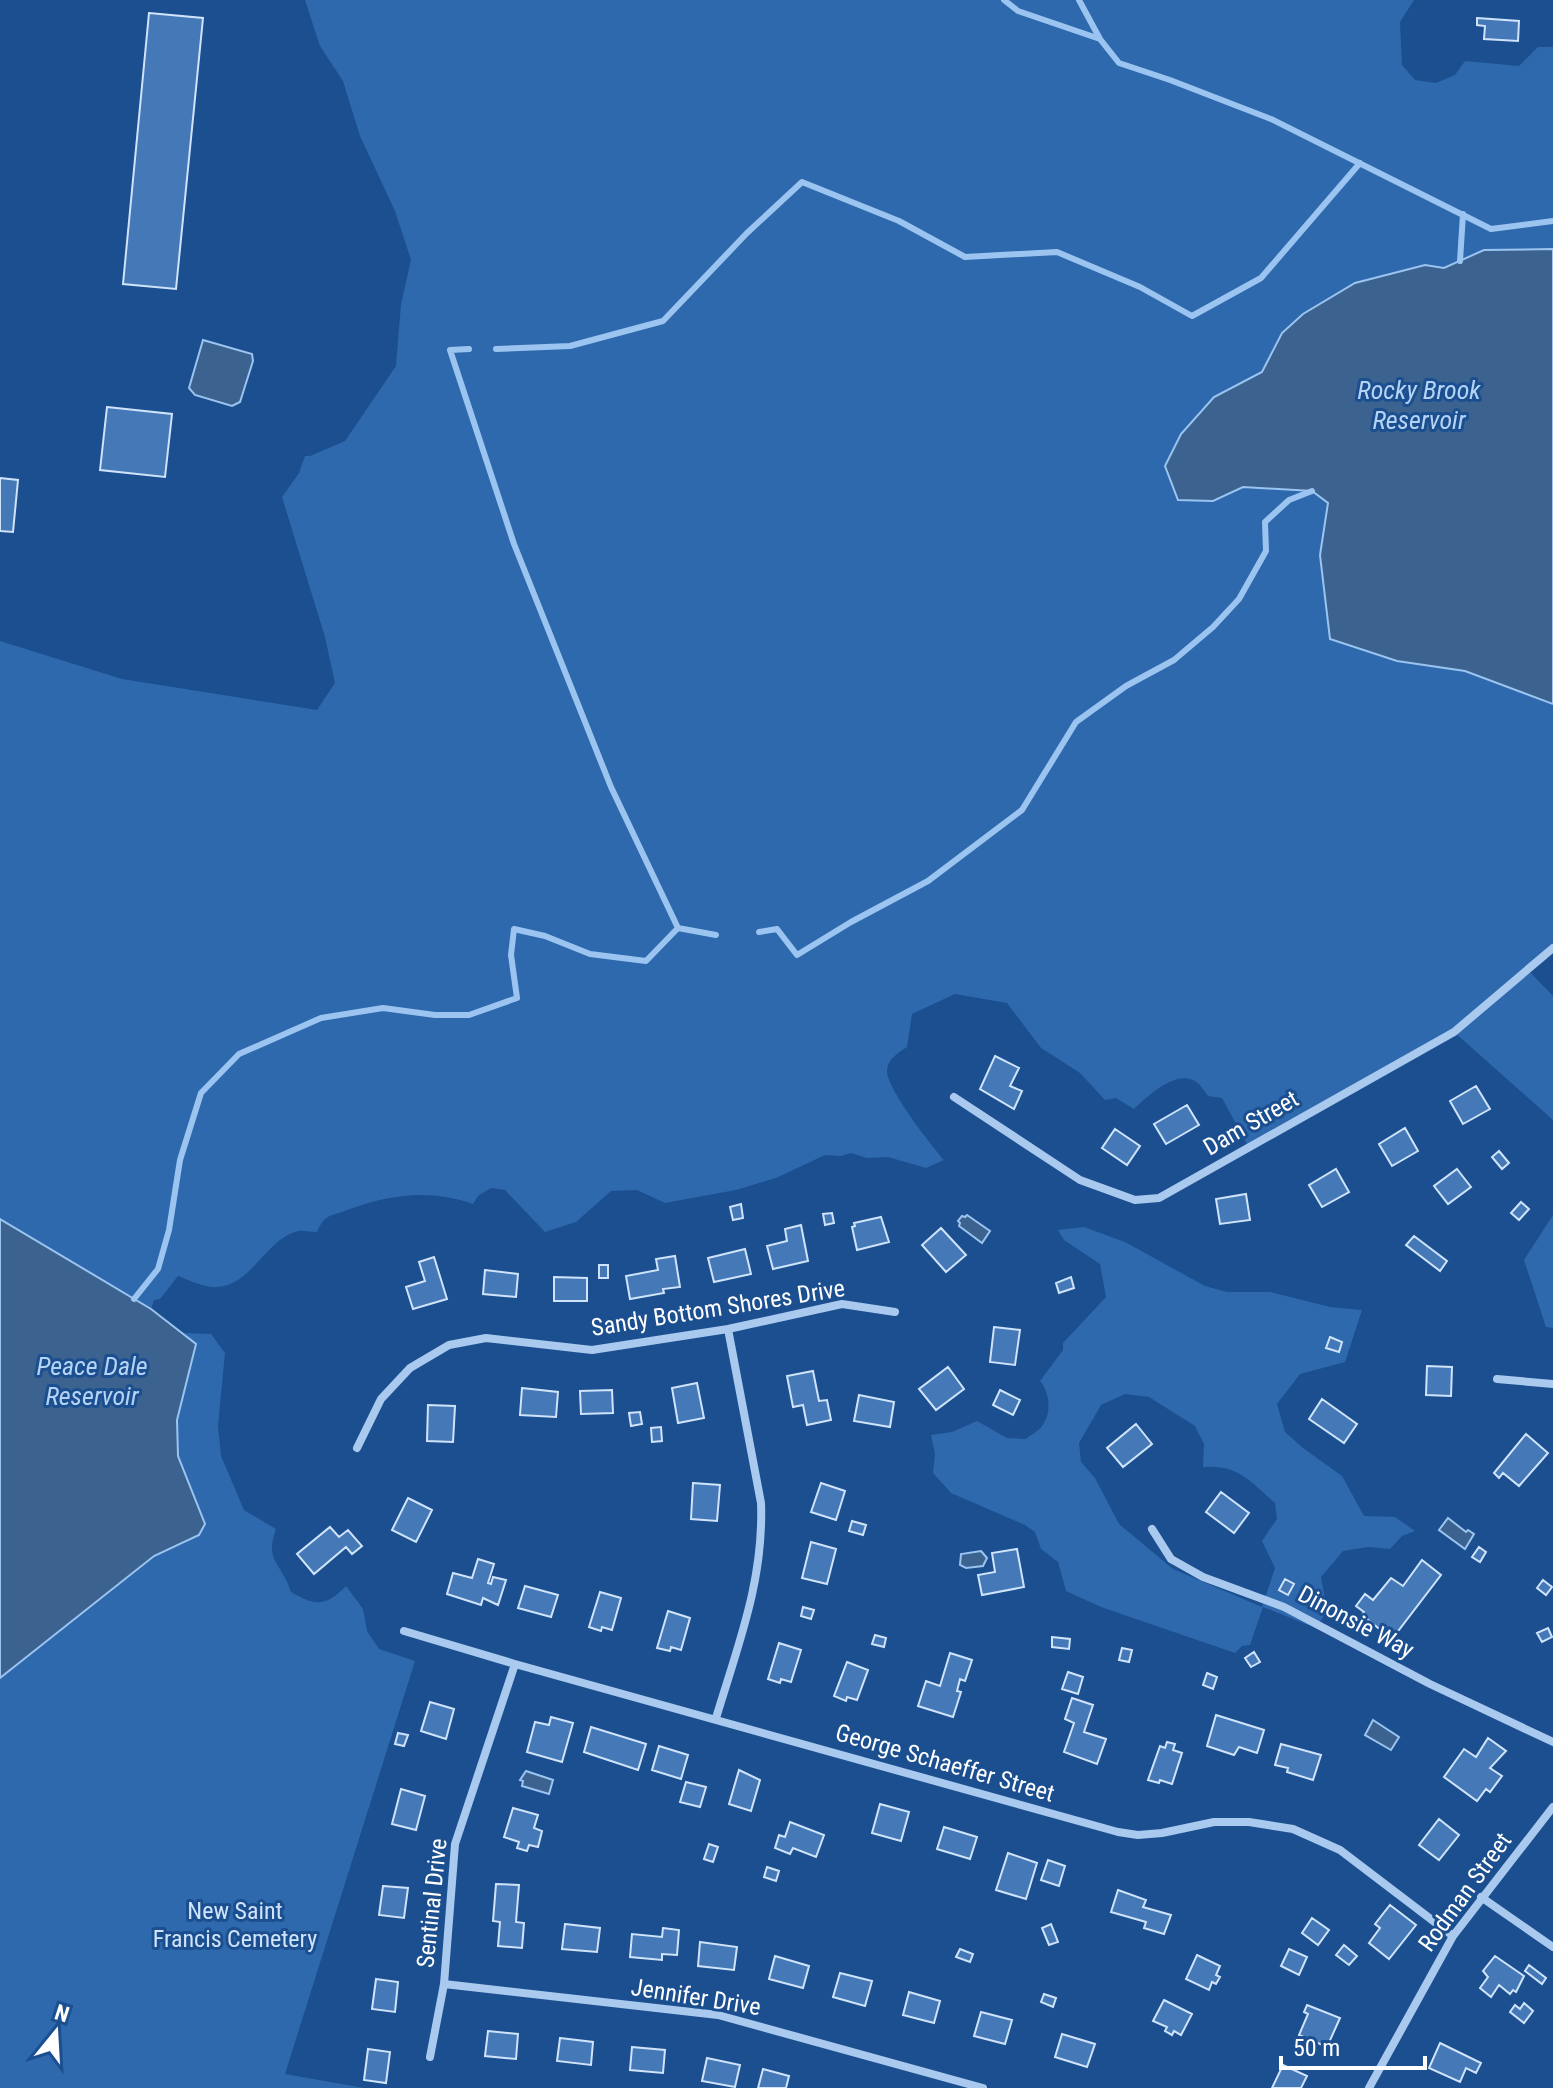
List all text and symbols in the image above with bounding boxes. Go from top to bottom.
water label: Rocky Brook Reservoir [1357,375,1481,435]
street label: Dam Street [1199,1085,1303,1161]
street label: Sandy Bottom Shores Drive [589,1274,847,1342]
water label: Peace Dale Reservoir [36,1351,148,1411]
street label: Dinonsie Way [1293,1580,1419,1664]
street label: George Schaeffer Street [832,1718,1058,1808]
street label: Rodman Street [1413,1827,1517,1957]
street label: Sentinal Drive [411,1837,453,1969]
park label: New Saint Francis Cemetery [153,1897,317,1953]
street label: Jennifer Drive [629,1973,763,2021]
north arrow [16,1992,96,2072]
text: N [52,1999,72,2027]
scale bar [1281,2020,1425,2070]
text: 50 m [1293,2034,1340,2062]

